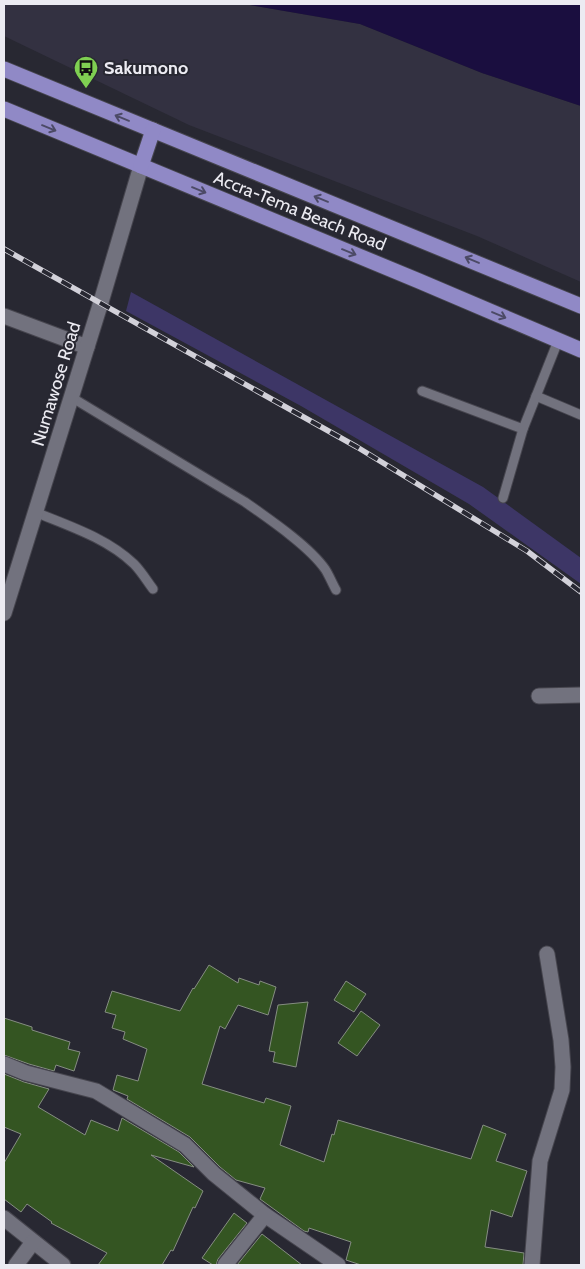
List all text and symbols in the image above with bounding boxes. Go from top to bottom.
bus stop icon: Sakumono [73,55,99,89]
place label: Sakumono [104,57,188,79]
one-way arrow [115,112,130,122]
one-way arrow [41,123,56,133]
street label: Accra-Tema Beach Road [211,166,389,256]
one-way arrow [191,185,206,195]
one-way arrow [314,193,329,203]
one-way arrow [341,247,356,257]
one-way arrow [465,255,480,265]
one-way arrow [491,311,506,321]
street label: Numawose Road [27,319,85,449]

